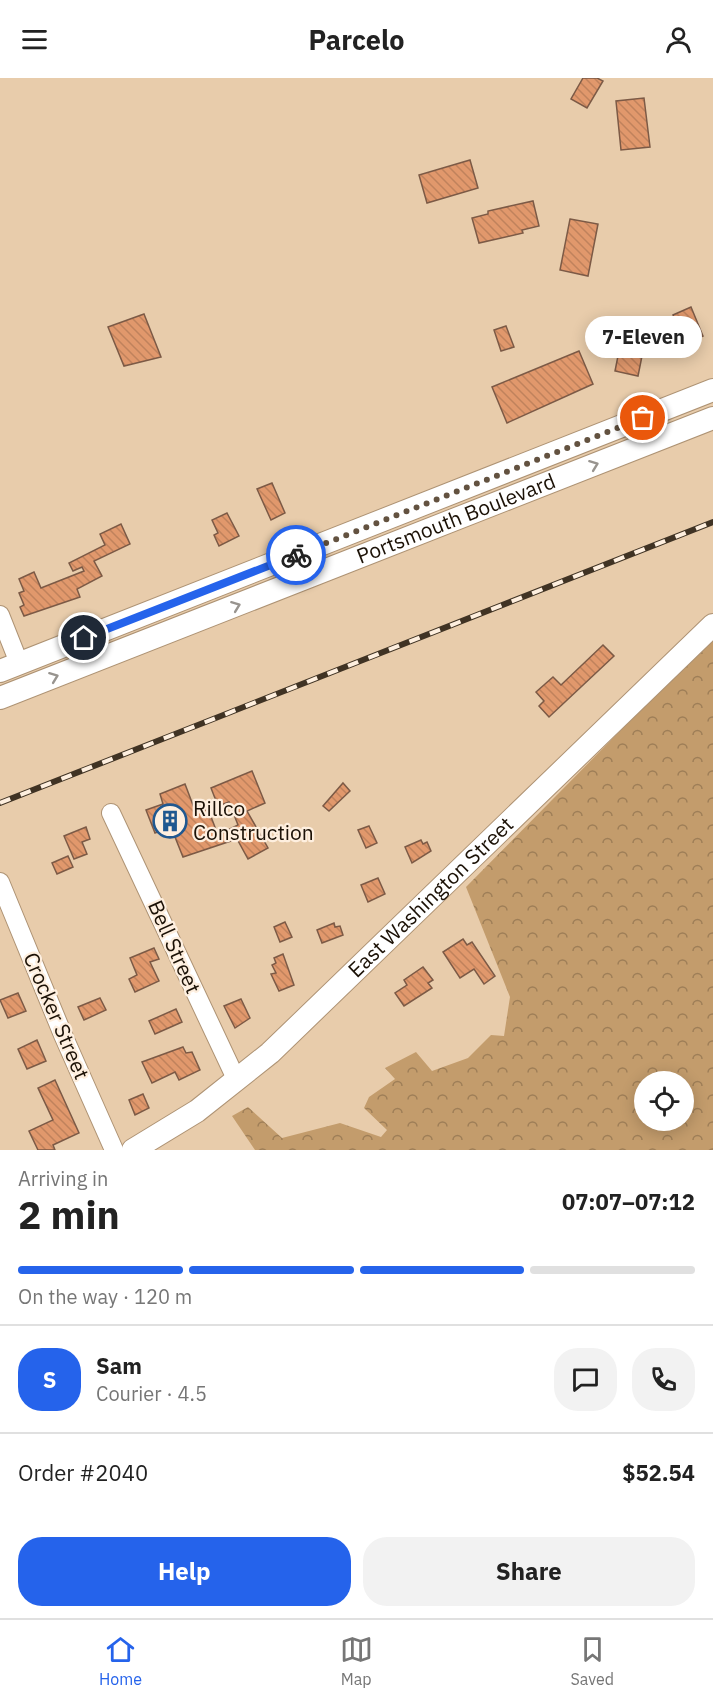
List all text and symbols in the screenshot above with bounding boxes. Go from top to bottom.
text: Parcelo [309,22,404,57]
icon: menu [18,23,51,56]
icon: person [662,23,695,56]
callout: 7-Eleven [584,316,702,358]
text: 7-Eleven [602,323,685,350]
pin [617,392,668,443]
icon: bag [626,401,659,434]
one-way arrow [587,460,598,472]
street label: Portsmouth Boulevard [352,466,559,570]
courier [266,525,326,585]
icon: bike [280,539,313,572]
one-way arrow [230,600,241,613]
pin [58,612,109,663]
icon: home [67,621,100,654]
one-way arrow [49,671,59,684]
place label: Rillco Construction [193,794,314,846]
building icon: Rillco Construction [152,803,188,839]
street label: East Washington Street [342,810,519,983]
street label: Bell Street [142,896,208,998]
street label: Crocker Street [18,948,96,1083]
map controls [634,1071,694,1131]
button: locate [634,1071,694,1131]
text: Arriving in [18,1165,108,1192]
text: 07:07–07:12 [562,1187,695,1216]
text: 2 min [18,1189,120,1240]
text: On the way · 120 m [18,1283,192,1310]
button: chat [554,1348,617,1411]
button: phone [632,1348,695,1411]
text: Sam [96,1351,142,1380]
text: S [43,1365,56,1394]
text: Courier · 4.5 [96,1380,207,1407]
text: Order #2040 [18,1458,148,1487]
text: $52.54 [622,1458,695,1487]
button: Help [18,1537,351,1606]
button: Share [363,1537,695,1606]
tab: Home [99,1633,142,1689]
tab: Map [340,1633,373,1689]
tab: Saved [571,1633,614,1689]

